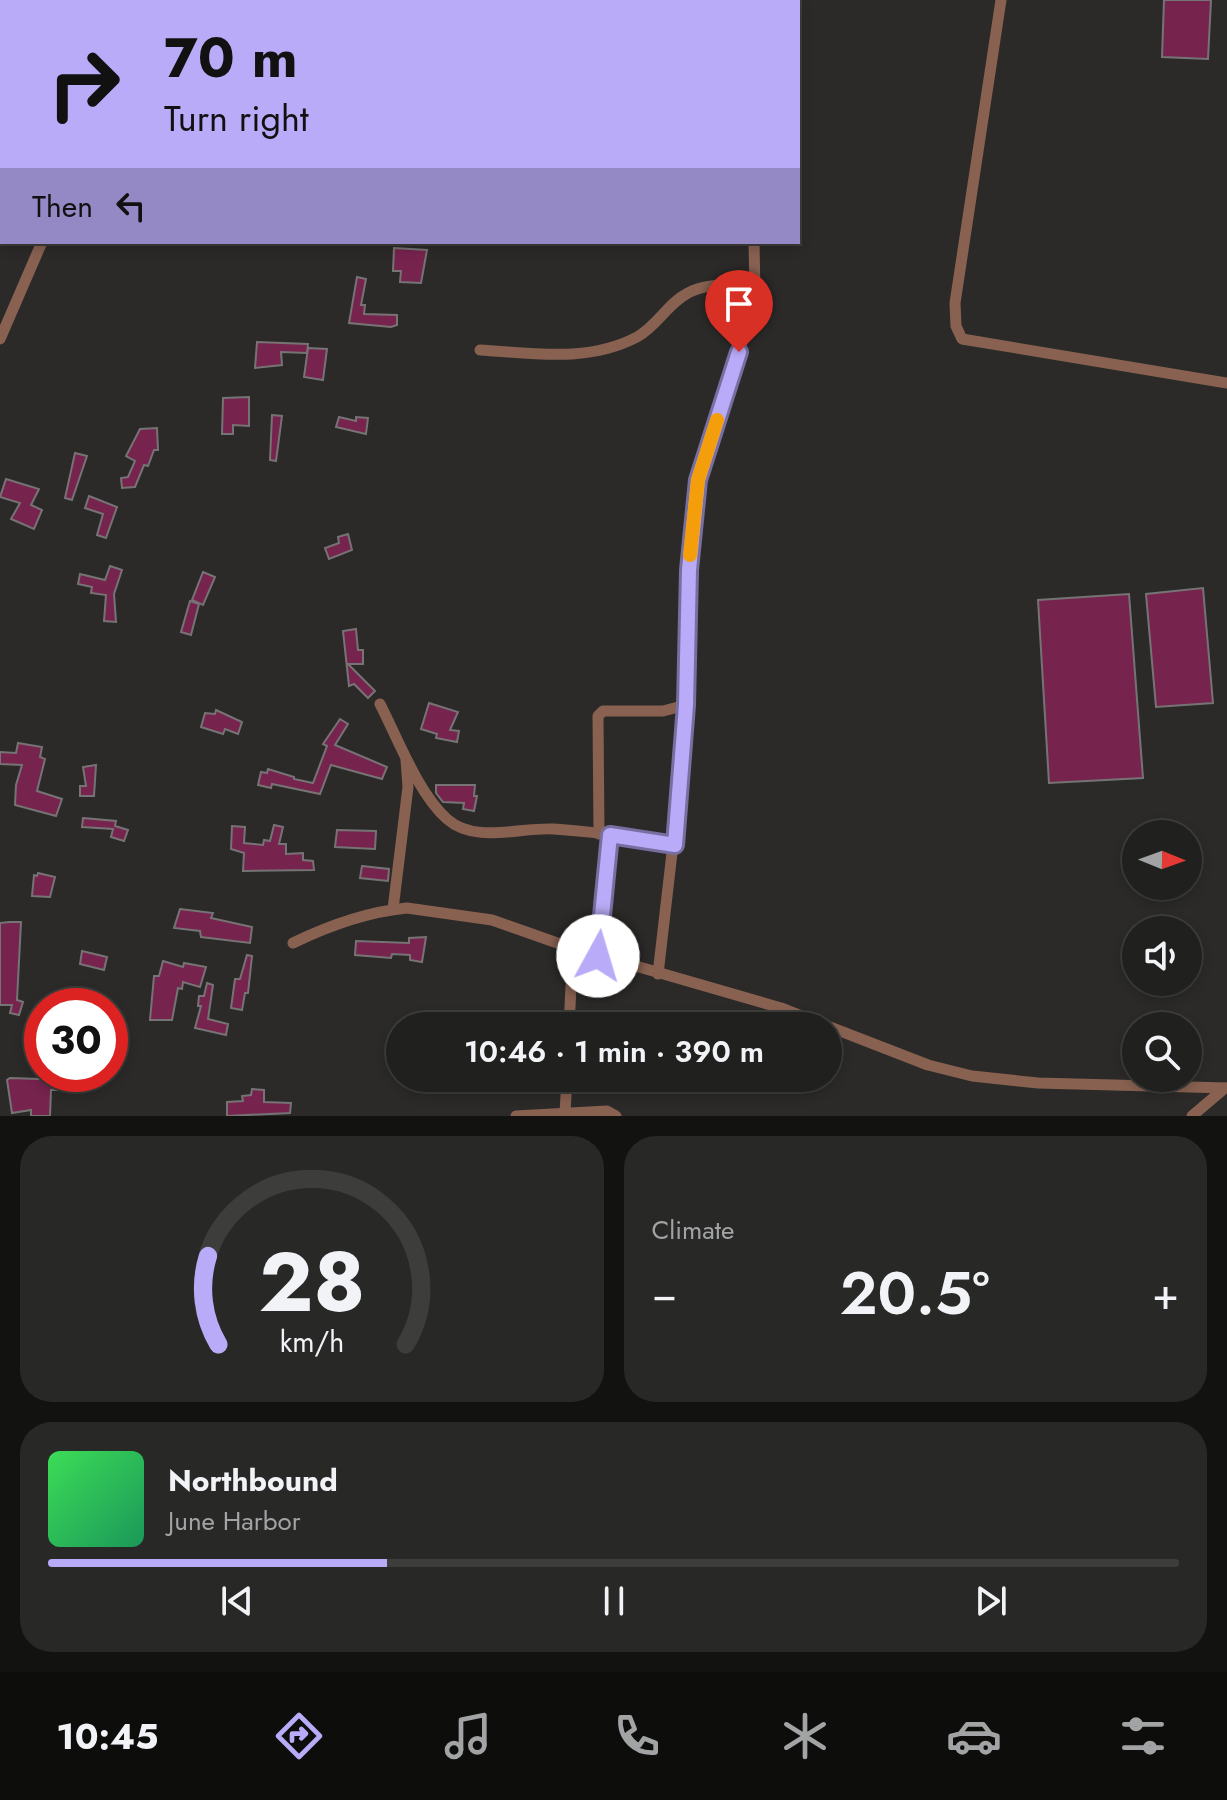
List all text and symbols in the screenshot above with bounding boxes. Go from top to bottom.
text: 70 m [164,17,298,98]
icon: right [32,32,136,136]
text: Turn right [164,92,309,144]
icon: left [109,184,153,228]
text: Then [32,185,93,228]
pin [705,270,773,352]
icon: arrive [717,282,761,326]
north arrow [1122,820,1202,900]
map controls [1122,820,1202,1092]
position arrow [556,914,640,998]
button: sound [1122,916,1202,996]
speed limit sign: 30 [24,988,128,1092]
button: search [1122,1012,1202,1092]
text: 10:46 · 1 min · 390 m [464,1030,764,1073]
text: Climate [652,1211,734,1249]
text: 28 [258,1222,365,1342]
text: 20.5° [840,1250,990,1337]
text: − [652,1262,677,1326]
text: + [1152,1262,1179,1326]
text: km/h [279,1321,344,1363]
text: Northbound [168,1459,338,1502]
text: June Harbor [168,1502,301,1540]
icon: previous [215,1579,259,1623]
icon: pause [592,1579,636,1623]
icon: next [969,1579,1013,1623]
icon: directions [271,1708,327,1764]
icon: music [440,1708,496,1764]
icon: phone [609,1708,665,1764]
icon: climate [777,1708,833,1764]
icon: car [946,1708,1002,1764]
icon: filters [1115,1708,1171,1764]
text: 10:45 [56,1710,158,1762]

